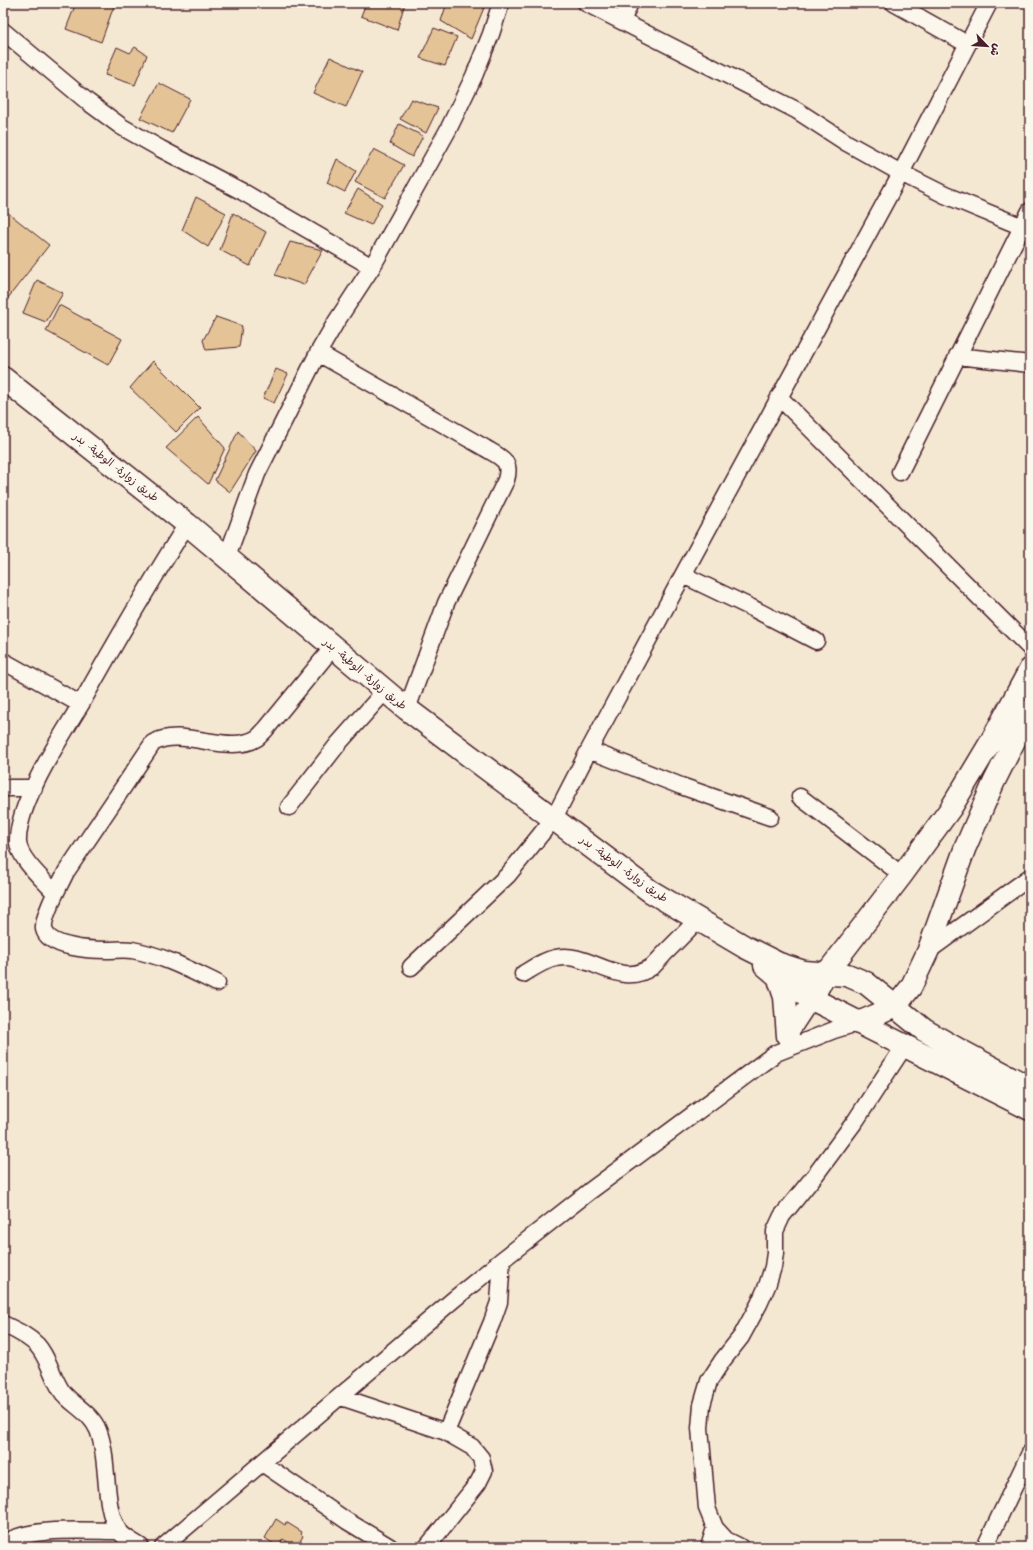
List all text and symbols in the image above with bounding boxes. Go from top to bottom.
north arrow [967,26,1007,66]
text: ش [986,41,1005,59]
street label: طريق زوارة- الوطية- بدر [69,428,162,505]
street label: طريق زوارة- الوطية- بدر [319,634,410,713]
street label: طريق زوارة- الوطية- بدر [576,832,671,906]

